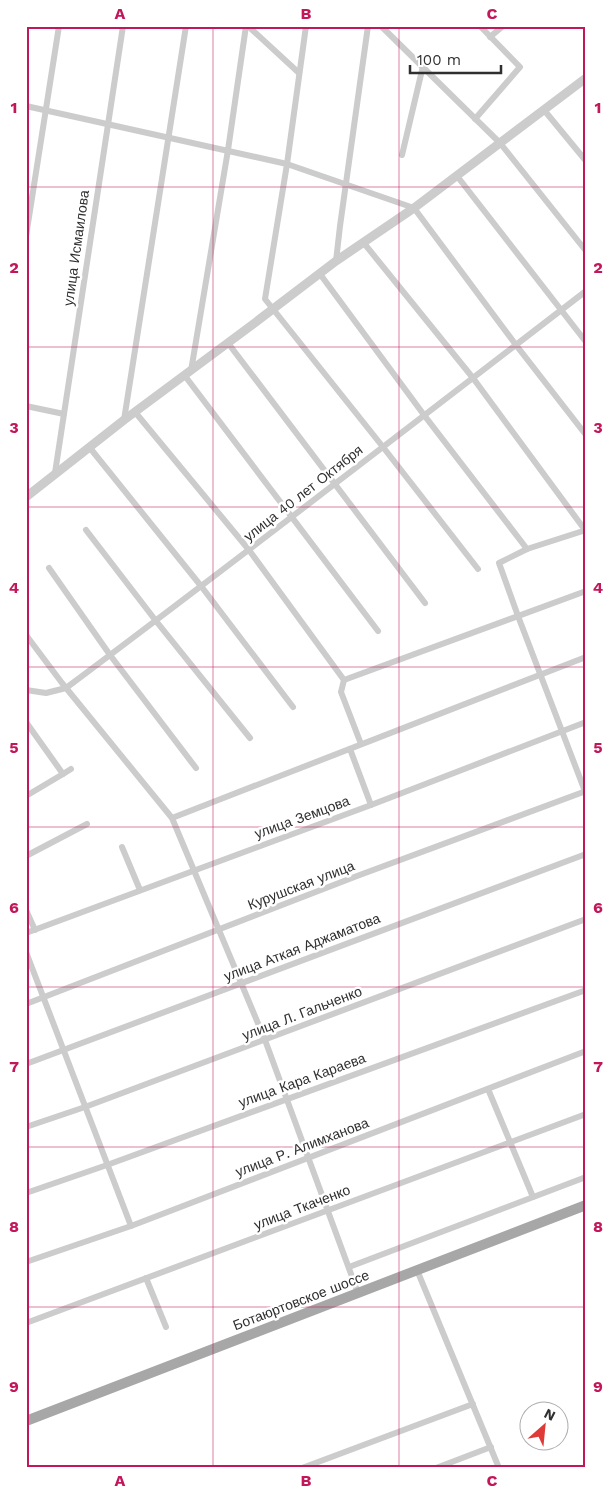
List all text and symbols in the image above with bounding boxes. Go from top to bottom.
text: A [115,4,126,23]
text: B [301,4,312,23]
text: C [487,4,498,23]
scale bar [410,42,501,74]
text: 100 m [417,51,461,69]
text: 1 [11,98,17,117]
text: 1 [595,98,601,117]
street label: улица Исмаилова [60,189,92,307]
text: 2 [9,258,19,277]
text: 2 [593,258,603,277]
text: 3 [9,418,19,437]
text: 3 [593,418,603,437]
street label: улица 40 лет Октября [240,442,366,544]
text: 4 [9,578,19,597]
text: 4 [593,578,603,597]
text: 5 [9,738,19,757]
text: 5 [593,738,603,757]
street label: улица Земцова [252,792,352,842]
street label: Курушская улица [245,857,357,913]
text: 6 [9,898,19,917]
text: 6 [593,898,603,917]
street label: улица Аткая Аджаматова [222,910,383,984]
street label: улица Л. Гальченко [240,983,364,1043]
street label: улица Кара Караева [236,1050,368,1110]
text: 7 [9,1057,19,1076]
text: 7 [593,1057,603,1076]
street label: улица Р. Алимханова [233,1114,371,1180]
street label: улица Ткаченко [252,1181,353,1233]
text: 8 [9,1217,19,1236]
text: 8 [593,1217,603,1236]
street label: Ботаюртовское шоссе [231,1267,371,1333]
text: 9 [9,1377,19,1396]
text: 9 [593,1377,603,1396]
north arrow [520,1402,570,1452]
text: N [542,1405,558,1424]
text: A [115,1471,126,1490]
text: B [301,1471,312,1490]
text: C [487,1471,498,1490]

